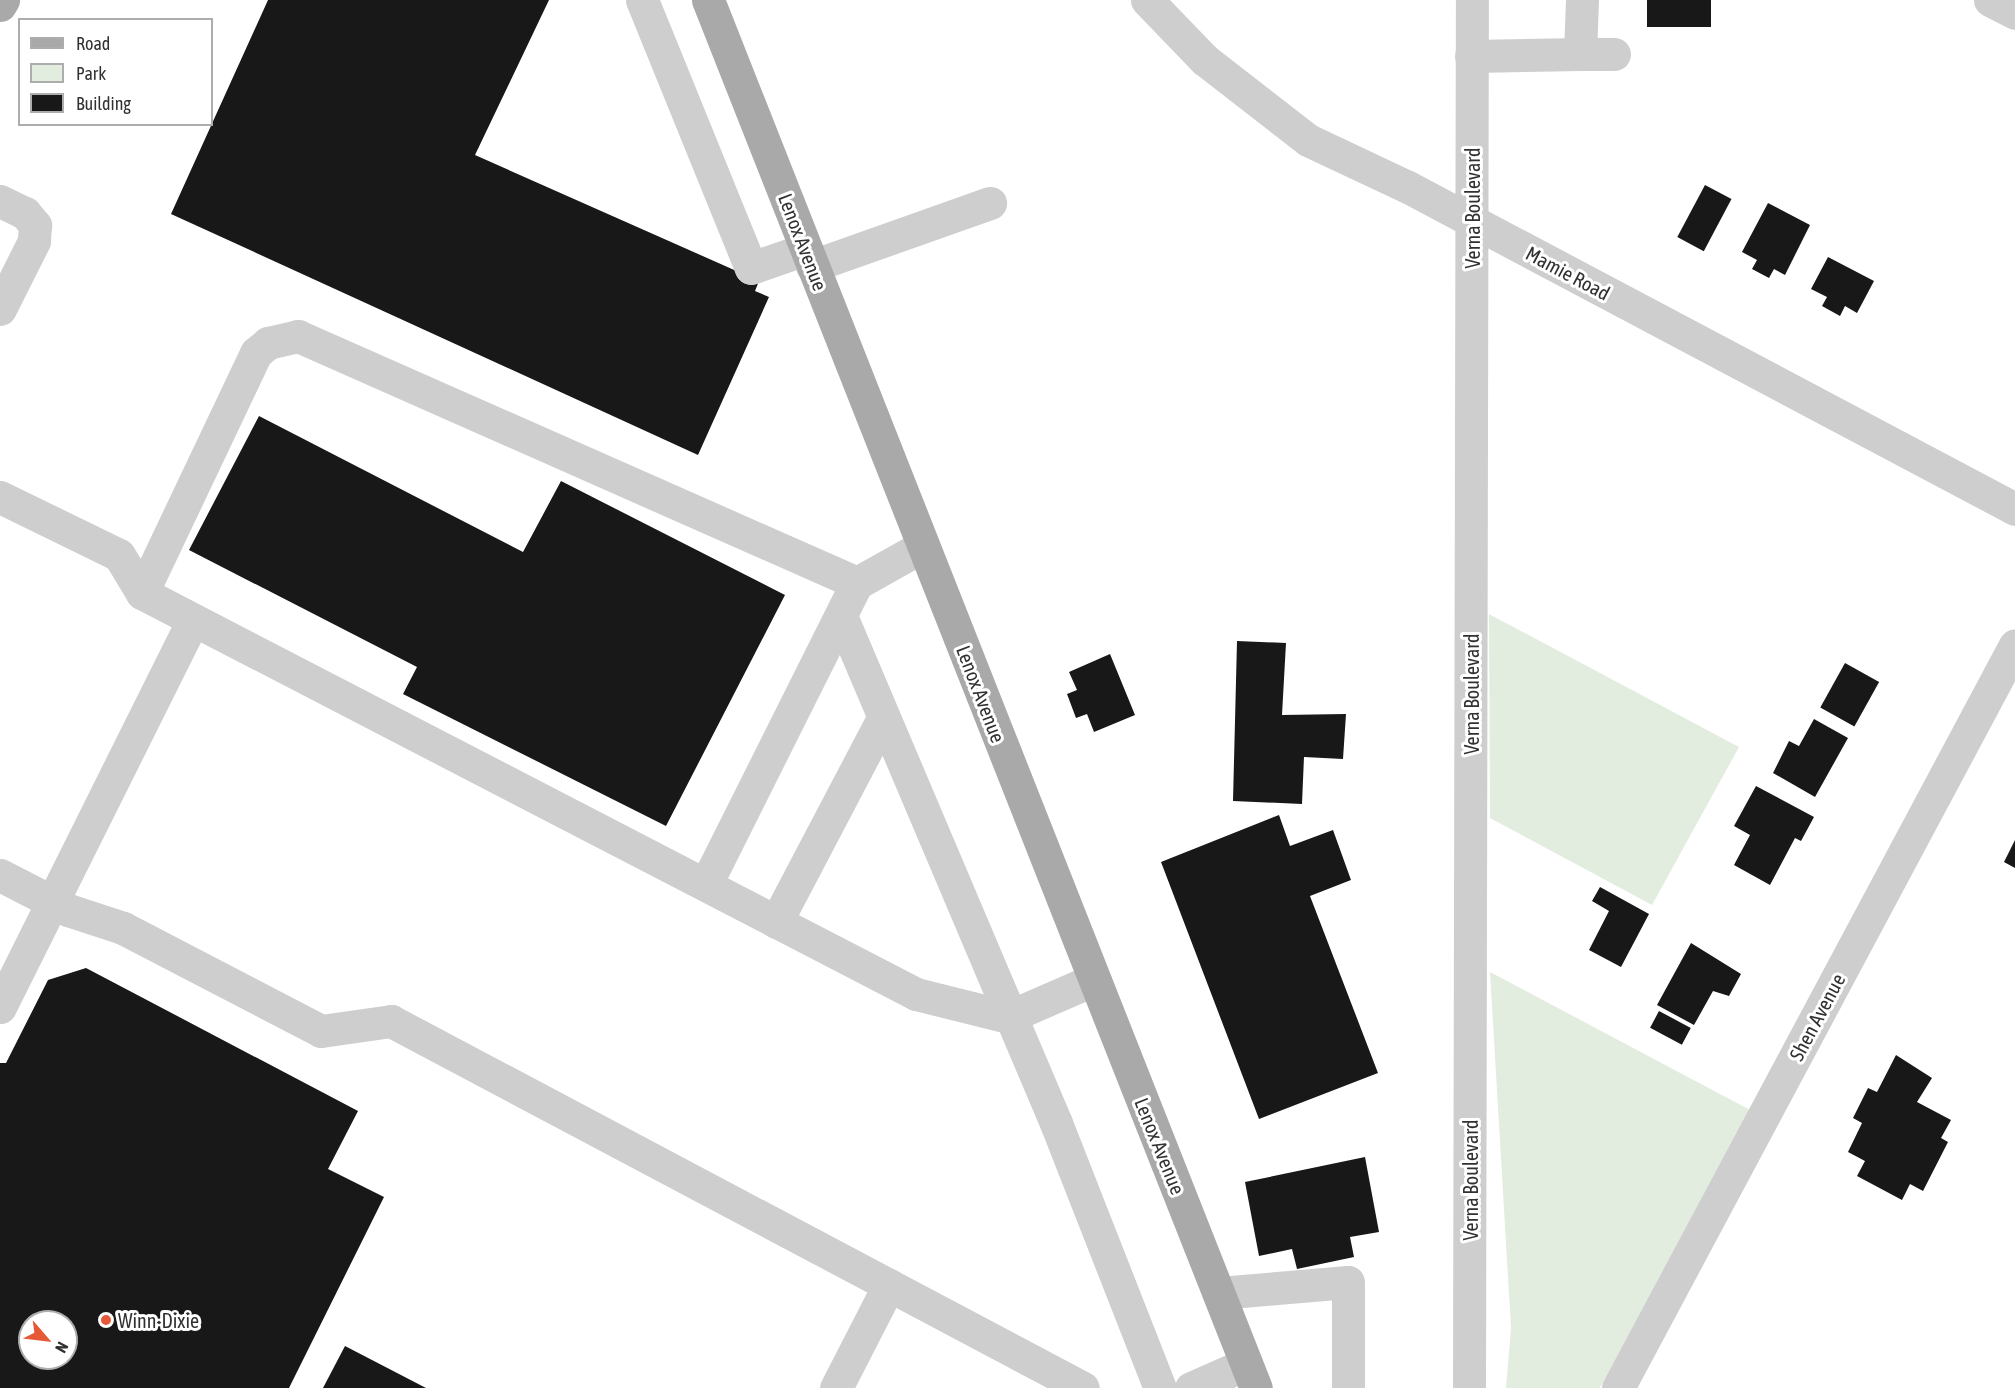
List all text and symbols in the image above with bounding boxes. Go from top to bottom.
legend [18,18,213,126]
text: Road [76,33,110,54]
text: Park [76,63,106,84]
text: Building [76,93,131,114]
street label: Verna Boulevard [1460,147,1484,269]
street label: Lenox Avenue [774,190,832,294]
street label: Mamie Road [1522,241,1614,305]
street label: Verna Boulevard [1459,633,1483,755]
street label: Lenox Avenue [952,642,1010,746]
street label: Shen Avenue [1784,969,1850,1065]
street label: Lenox Avenue [1130,1094,1190,1198]
street label: Verna Boulevard [1458,1119,1482,1241]
place label: Winn-Dixie [118,1308,199,1332]
north arrow [18,1310,78,1370]
marker: Winn-Dixie [99,1313,113,1327]
text: N [52,1339,72,1356]

